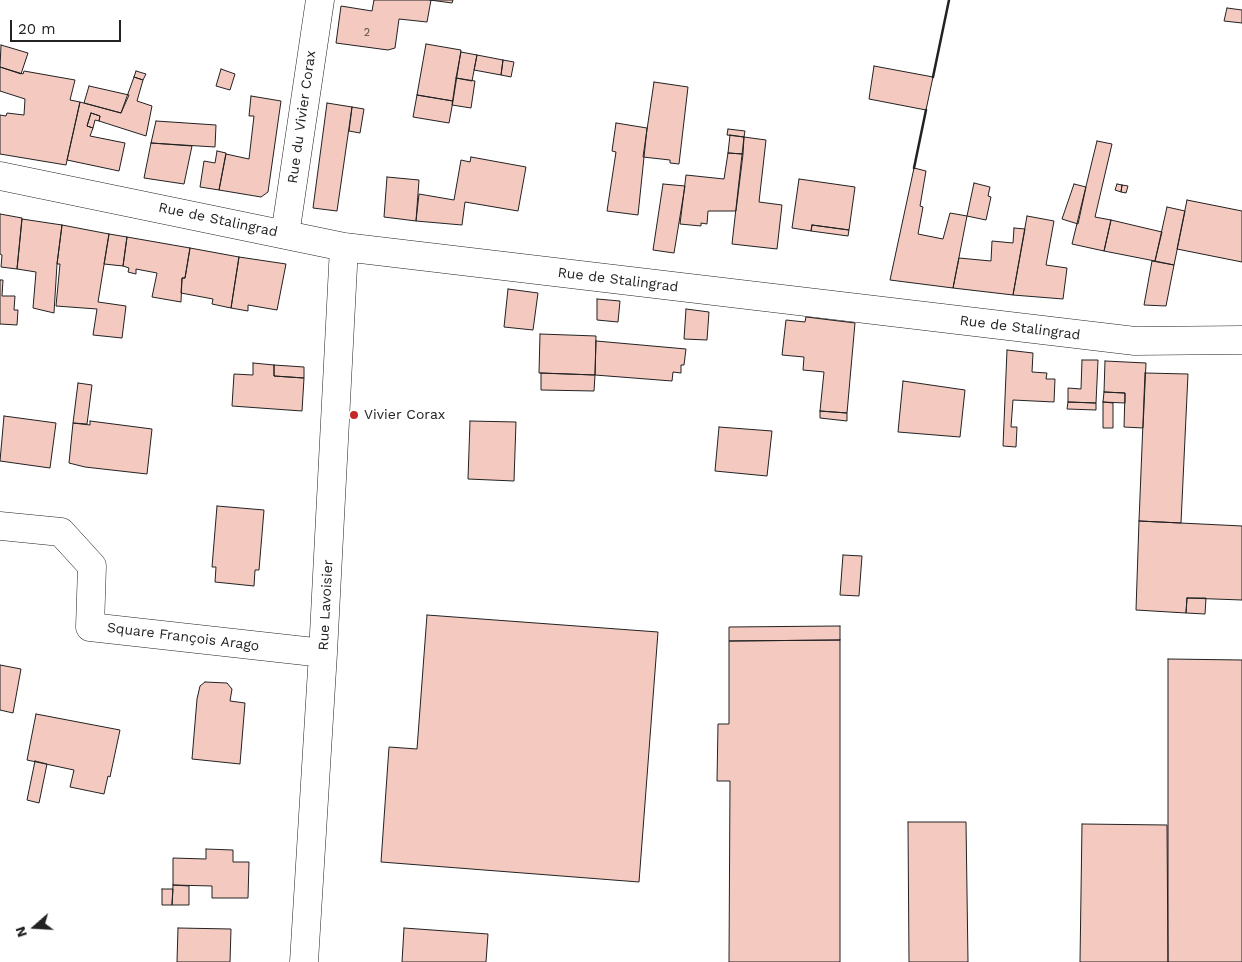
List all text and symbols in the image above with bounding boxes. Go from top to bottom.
scale bar [12,10,124,42]
text: 20 m [18,20,56,38]
house number: 2 [364,26,370,40]
street label: Rue du Vivier Corax [284,49,320,185]
street label: Rue de Stalingrad [157,199,279,241]
street label: Rue de Stalingrad [557,264,679,296]
street label: Rue de Stalingrad [959,312,1081,344]
place label: Vivier Corax [364,407,445,423]
marker: Vivier Corax [348,409,360,421]
street label: Rue Lavoisier [315,559,337,651]
street label: Square François Arago [106,619,260,655]
north arrow [10,902,60,952]
text: N [12,924,30,939]

